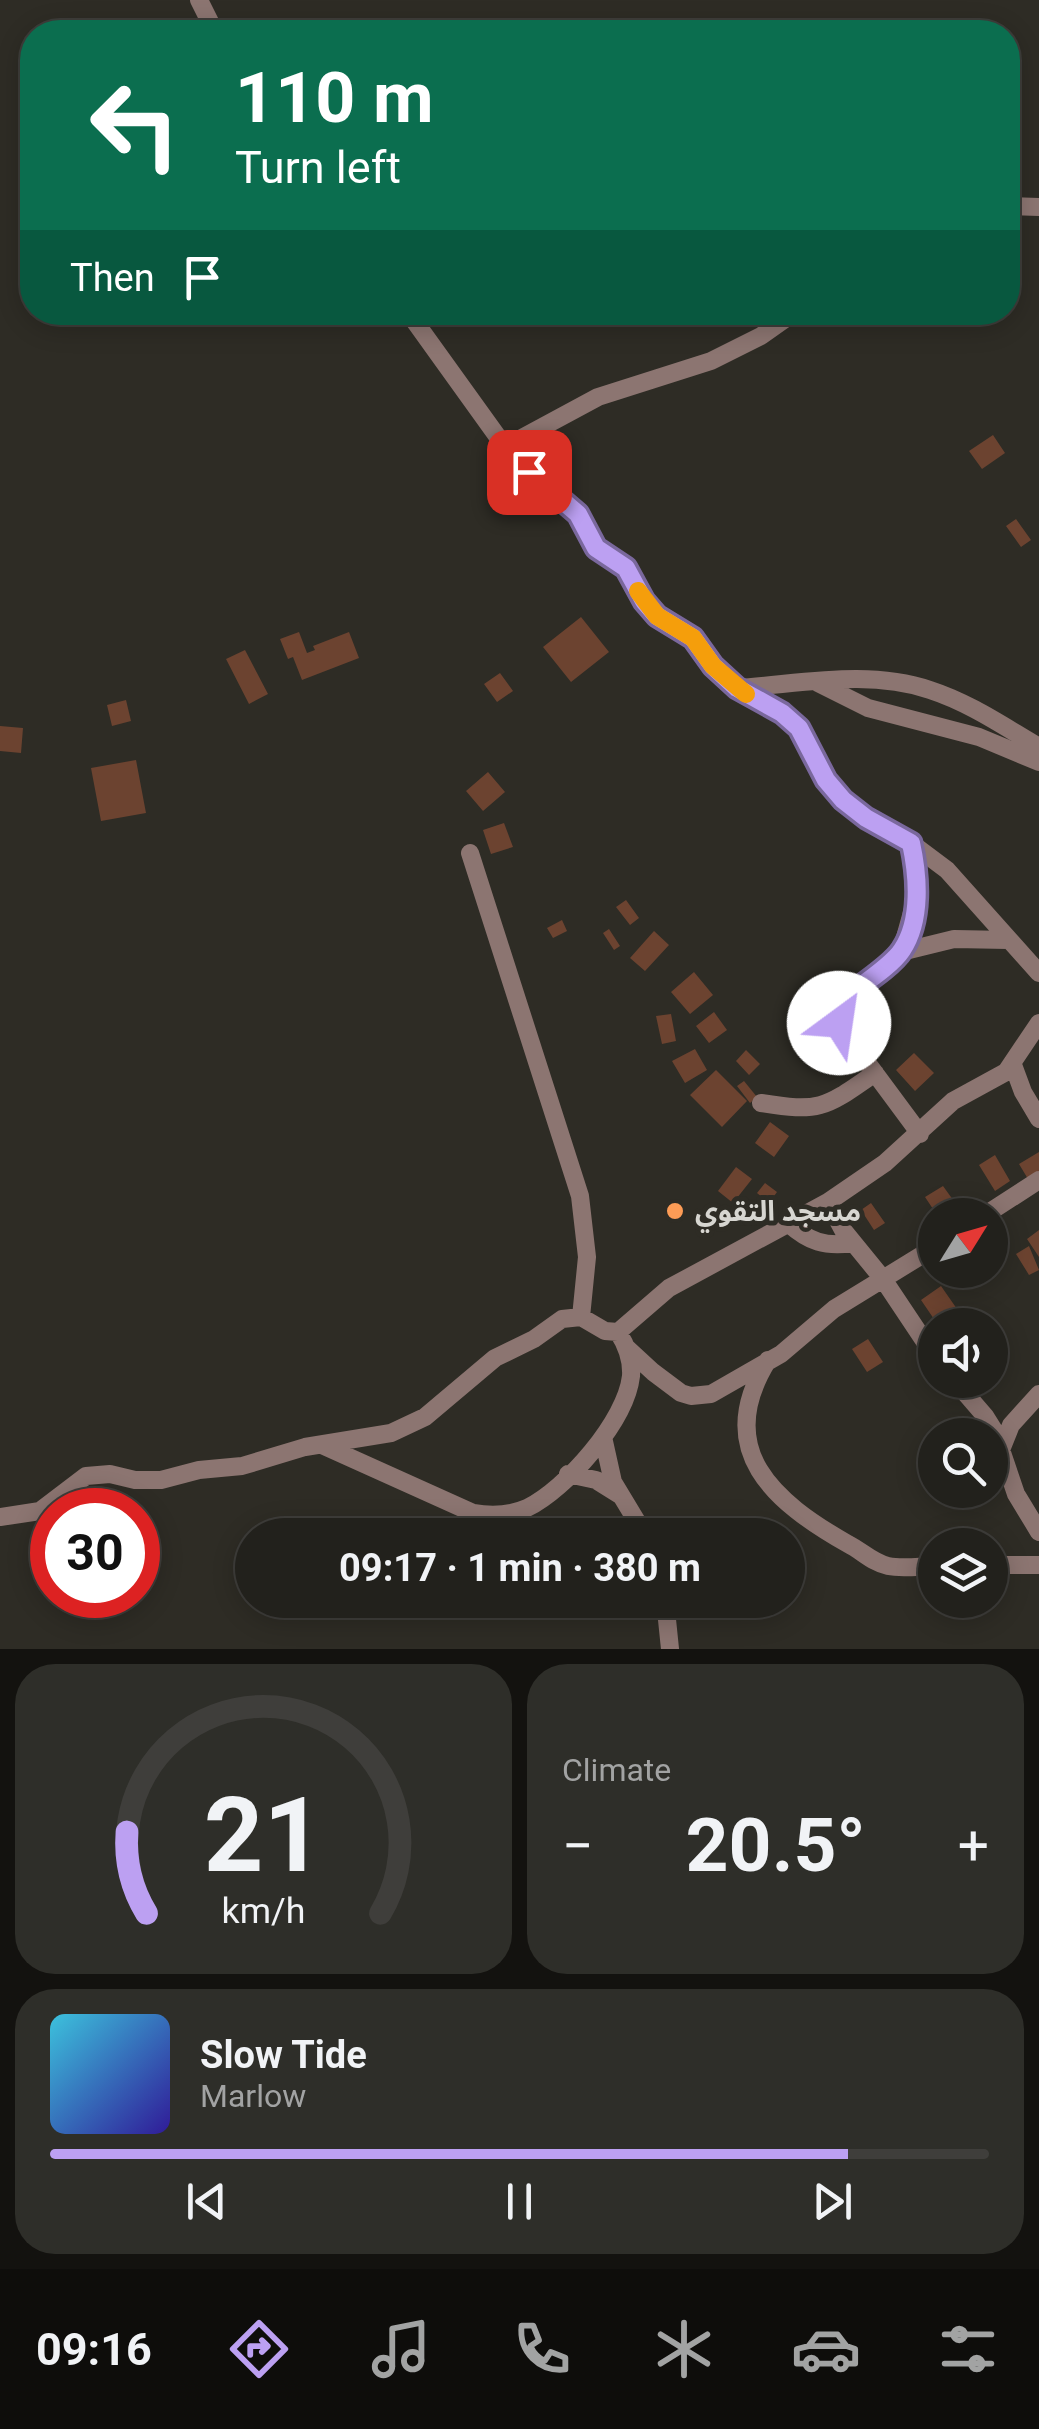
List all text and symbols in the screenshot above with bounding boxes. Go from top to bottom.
text: 110 m [235,57,434,139]
icon: left [70,60,200,190]
text: Turn left [235,141,401,194]
icon: arrive [175,250,230,305]
text: Then [70,256,155,300]
pin [487,430,572,515]
icon: arrive [502,445,557,500]
position arrow [787,971,891,1075]
place label: مسجد التقوي [695,1195,861,1233]
north arrow [918,1198,1008,1288]
map controls [918,1198,1008,1618]
marker: مسجد التقوي [664,1200,686,1222]
button: sound [918,1308,1008,1398]
button: search [918,1418,1008,1508]
speed limit sign: 30 [30,1488,160,1618]
button: layers [918,1528,1008,1618]
text: 09:17 · 1 min · 380 m [339,1546,701,1590]
text: Climate [562,1751,671,1789]
text: 21 [204,1775,323,1896]
text: 20.5° [686,1801,866,1889]
text: − [562,1814,593,1878]
text: + [958,1814,989,1878]
text: km/h [222,1890,305,1932]
text: Slow Tide [200,2033,367,2077]
text: Marlow [200,2077,306,2115]
icon: previous [179,2174,234,2229]
icon: pause [492,2174,547,2229]
icon: next [805,2174,860,2229]
icon: directions [224,2314,294,2384]
icon: music [366,2314,436,2384]
icon: phone [507,2314,577,2384]
icon: climate [649,2314,719,2384]
icon: car [791,2314,861,2384]
icon: filters [933,2314,1003,2384]
text: 09:16 [36,2323,152,2376]

